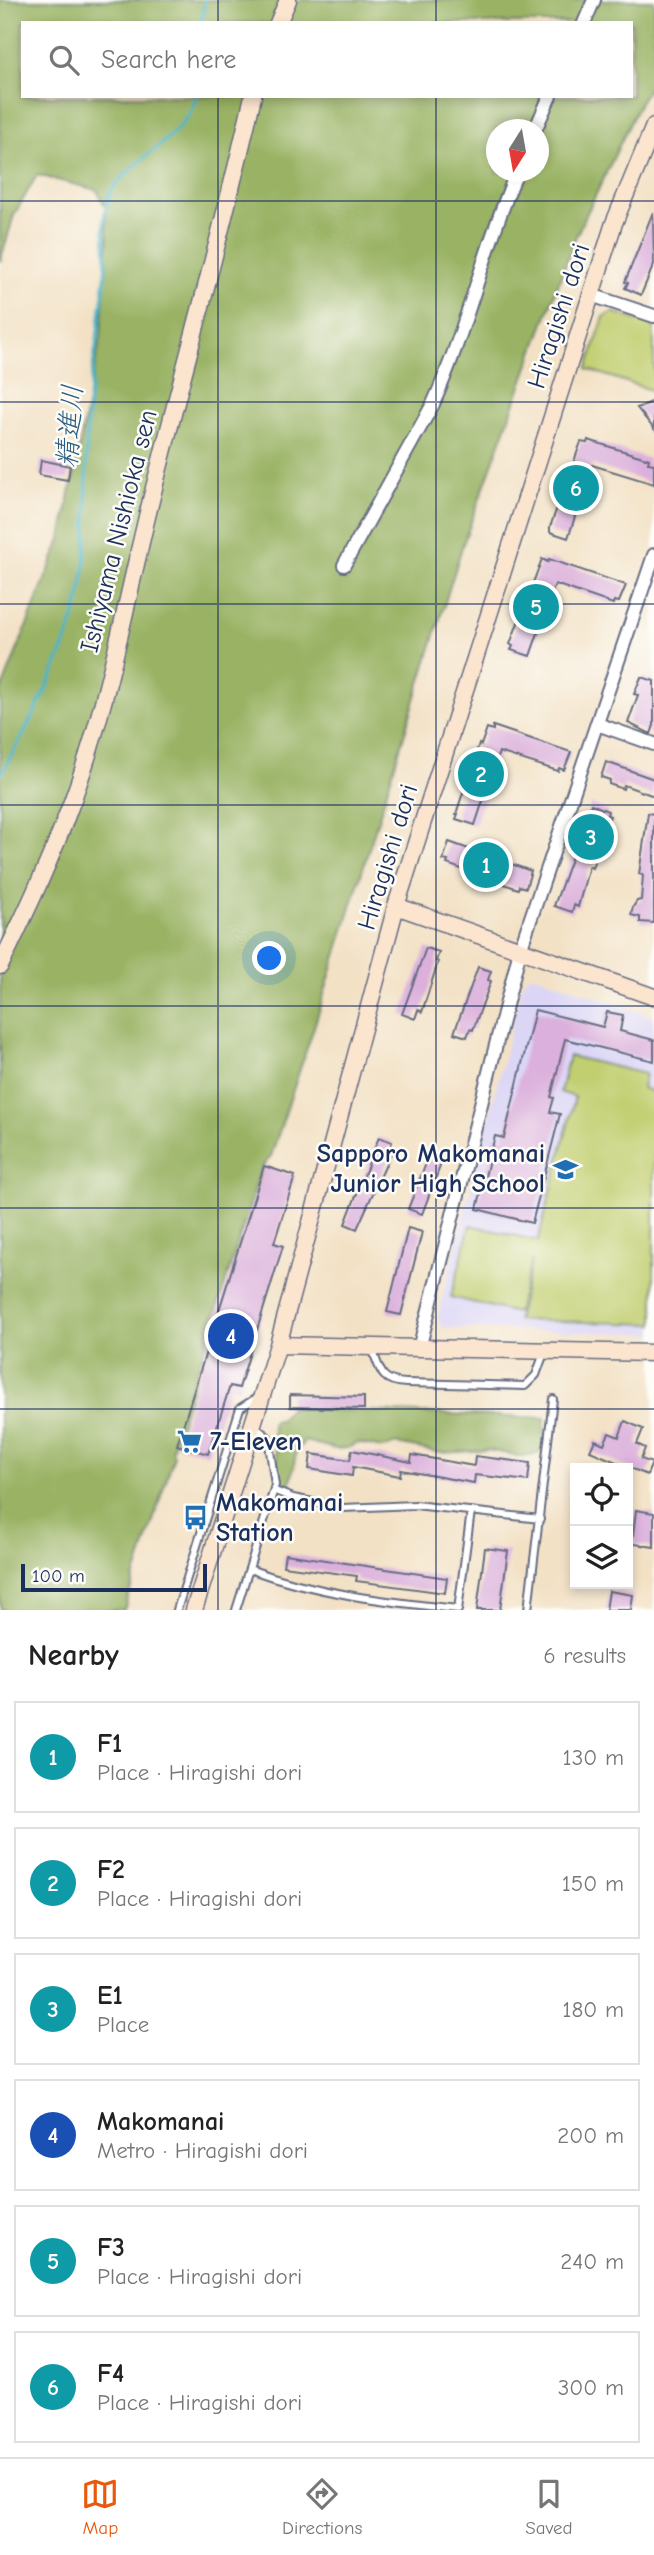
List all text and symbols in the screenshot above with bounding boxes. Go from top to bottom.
search box [21,21,633,98]
icon: search [45,41,83,79]
text: Search here [101,45,236,75]
north arrow [486,119,549,182]
street label: Hiragishi dori [521,240,597,392]
water label: 精進川 [51,383,89,469]
street label: Ishiyama Nishioka sen [74,407,164,655]
pin: 6 [553,462,599,514]
pin: 5 [513,581,559,633]
pin: 2 [458,748,504,800]
street label: Hiragishi dori [352,781,424,933]
pin: 3 [568,811,614,863]
pin: 1 [463,839,509,891]
your location [252,941,286,975]
place label: Sapporo Makomanai Junior High School [317,1139,545,1199]
school or university icon: Sapporo Makomanai Junior High School [551,1155,579,1183]
pin: 4 [208,1310,254,1362]
place label: 7-Eleven [210,1427,302,1457]
supermarket icon: 7-Eleven [176,1428,204,1456]
map controls [570,1463,633,1589]
button: locate [570,1463,633,1526]
place label: Makomanai Station [216,1488,343,1548]
bus stop icon: Makomanai Station [182,1504,210,1532]
button: layers [570,1526,633,1589]
scale bar [21,1561,206,1593]
text: 100 m [32,1565,85,1587]
text: Nearby [28,1638,119,1673]
text: 6 results [543,1642,626,1669]
text: F1 [97,1729,122,1759]
text: 1 [48,1744,58,1771]
text: 130 m [563,1744,624,1771]
text: Place · Hiragishi dori [97,1759,302,1786]
text: F2 [97,1855,125,1885]
text: 2 [47,1870,59,1897]
text: 150 m [562,1870,624,1897]
text: Place · Hiragishi dori [97,1885,302,1912]
text: E1 [97,1981,123,2011]
text: 3 [47,1996,59,2023]
text: 180 m [562,1996,624,2023]
text: Place [97,2011,149,2038]
text: Makomanai [97,2107,224,2137]
text: 4 [48,2122,58,2149]
text: 200 m [557,2122,624,2149]
text: Metro · Hiragishi dori [97,2137,308,2164]
text: F3 [97,2233,125,2263]
text: 5 [47,2248,59,2275]
text: 240 m [560,2248,624,2275]
text: Place · Hiragishi dori [97,2263,302,2290]
text: F4 [97,2359,124,2389]
text: 6 [47,2374,59,2401]
text: 300 m [558,2374,624,2401]
text: Place · Hiragishi dori [97,2389,302,2416]
tab: Map [81,2475,119,2539]
tab: Directions [282,2475,362,2539]
tab: Saved [525,2475,573,2539]

